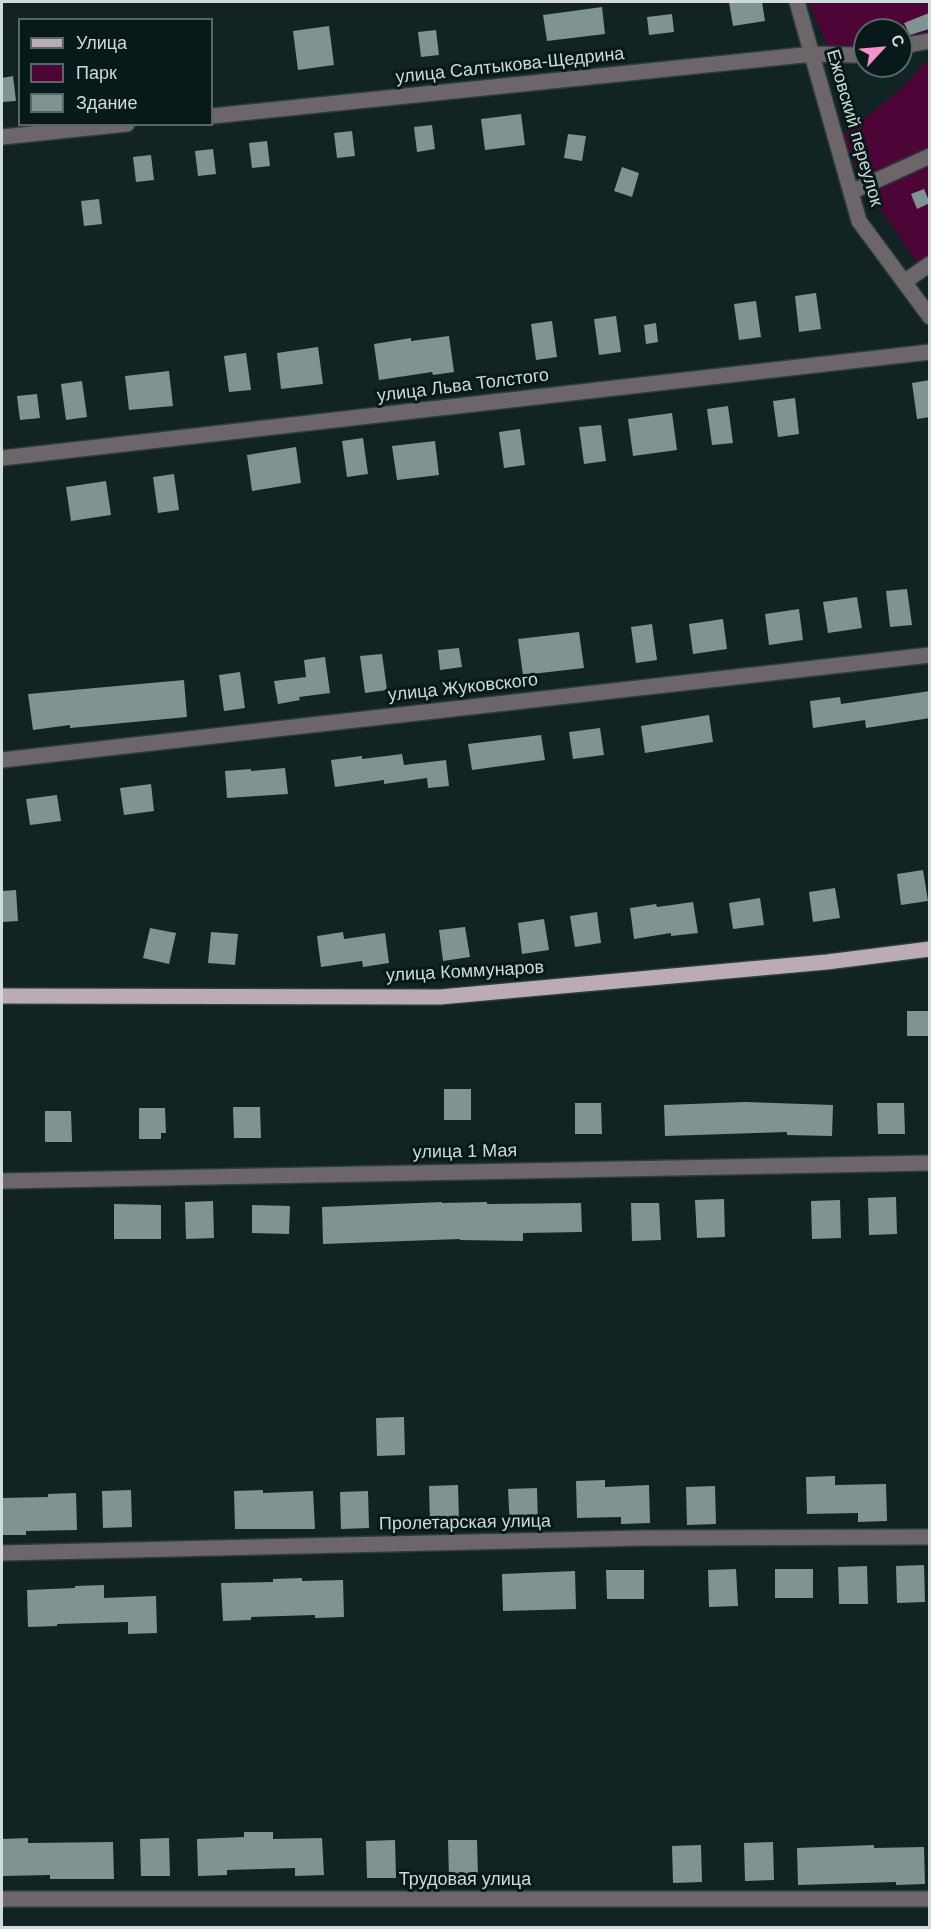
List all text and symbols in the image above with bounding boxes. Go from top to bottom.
legend [18,18,213,126]
north arrow [853,18,913,78]
text: С [888,32,908,50]
text: Улица [76,33,127,53]
street label: улица Салтыкова-Щедрина [395,43,625,89]
street label: Ежовский переулок [821,47,887,209]
text: Парк [76,63,117,83]
text: Здание [76,93,137,113]
street label: улица Льва Толстого [376,365,550,407]
street label: улица Жуковского [387,669,539,707]
street label: улица Коммунаров [385,957,545,987]
street label: улица 1 Мая [413,1140,517,1164]
street label: Пролетарская улица [379,1511,551,1535]
street label: Трудовая улица [399,1869,531,1891]

